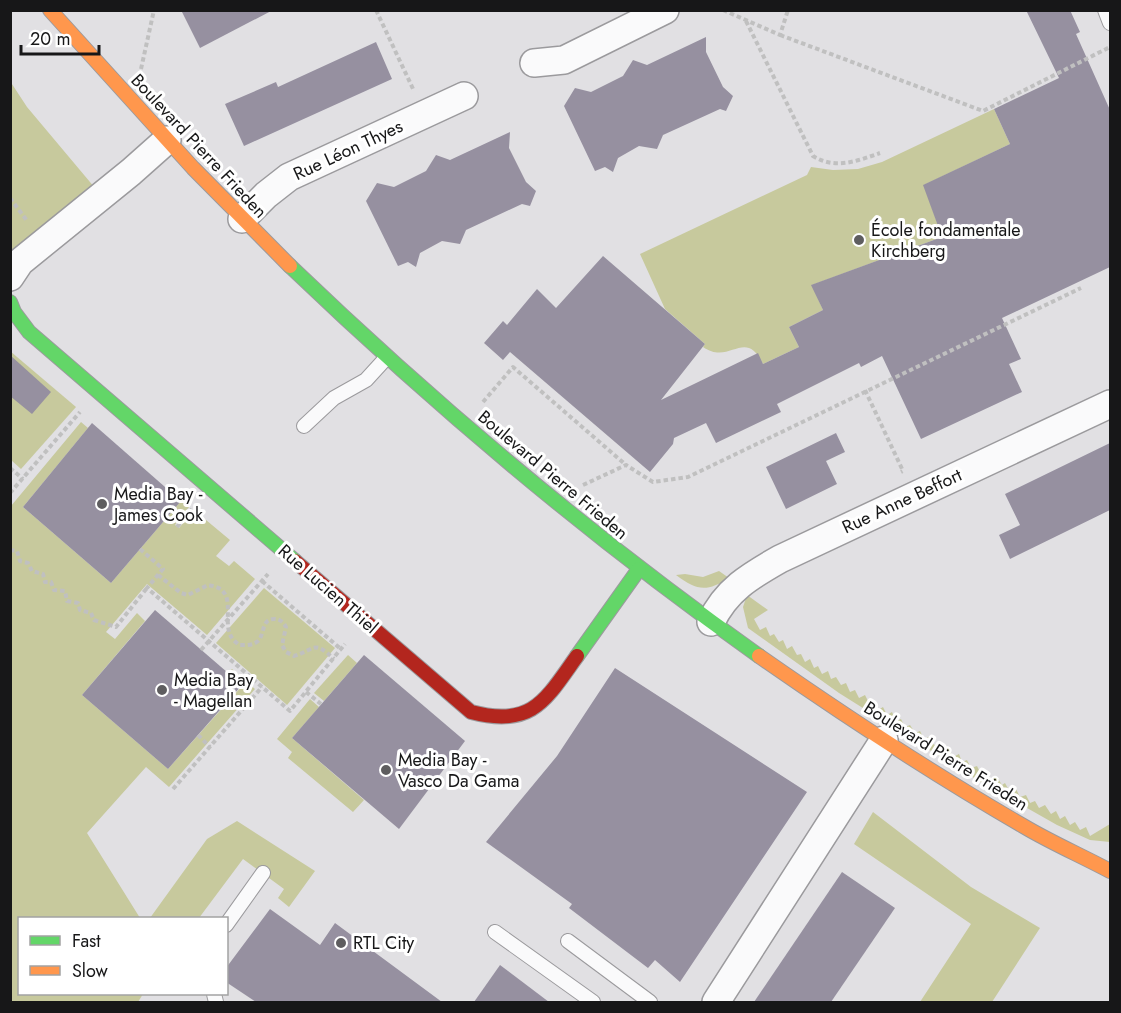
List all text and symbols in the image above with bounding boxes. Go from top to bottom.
scale bar [21,18,99,56]
text: 20 m [30,26,70,52]
street label: Boulevard Pierre Frieden [125,68,273,224]
street label: Rue Léon Thyes [289,113,407,187]
place label: École fondamentale Kirchberg [871,217,1021,264]
marker: École fondamentale Kirchberg [852,233,866,247]
street label: Boulevard Pierre Frieden [472,404,634,546]
street label: Rue Anne Beffort [838,462,967,540]
place label: Media Bay - James Cook [112,481,203,528]
marker: Media Bay - James Cook [95,497,109,511]
street label: Rue Lucien Thiel [272,538,384,640]
place label: Media Bay - Magellan [174,667,253,714]
marker: Media Bay - Magellan [155,683,169,697]
street label: Boulevard Pierre Frieden [859,695,1033,817]
place label: Media Bay - Vasco Da Gama [398,747,519,794]
marker: Media Bay - Vasco Da Gama [379,763,393,777]
legend [18,917,228,995]
text: Fast [72,928,101,954]
place label: RTL City [353,930,414,956]
marker: RTL City [334,936,348,950]
text: Slow [72,958,109,984]

